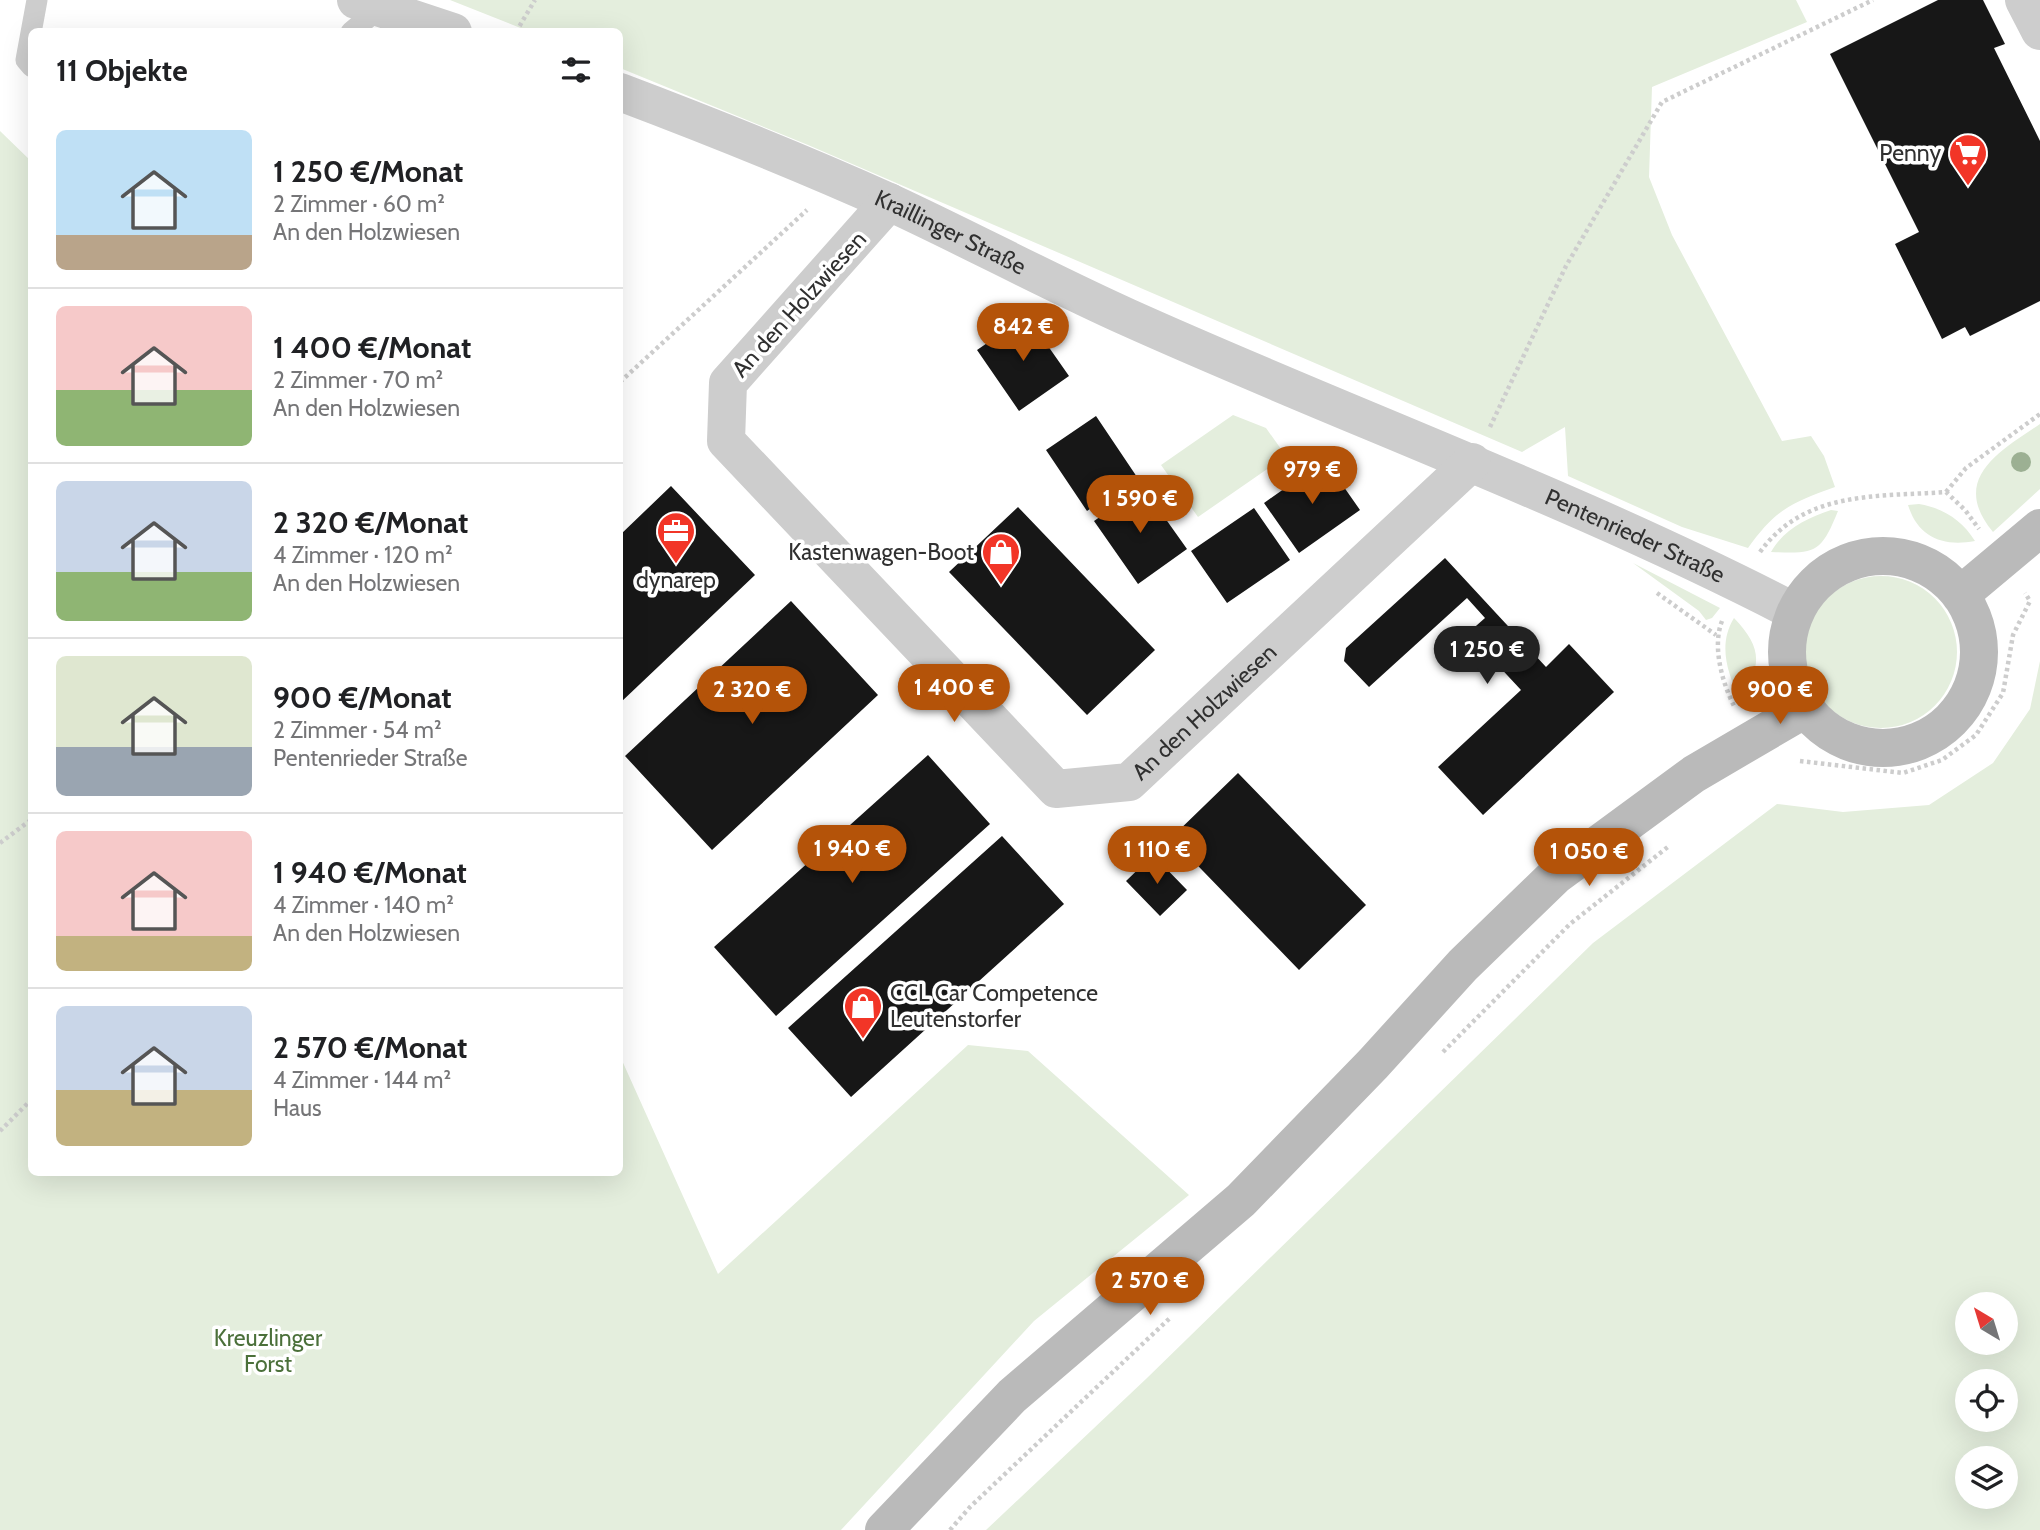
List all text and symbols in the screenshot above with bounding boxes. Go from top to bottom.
icon: filters [557,51,595,89]
text: 11 Objekte [56,52,188,89]
supermarket icon: Penny [1947,132,1989,187]
place label: Penny [1879,139,1941,167]
text: 1 250 €/Monat [273,153,463,190]
icon: home [112,158,196,242]
street label: Kraillinger Straße [871,184,1031,281]
text: 2 Zimmer · 60 m² [273,190,445,218]
text: An den Holzwiesen [273,218,460,246]
street label: An den Holzwiesen [726,225,872,383]
pin: 842 € [974,304,1072,363]
text: 842 € [993,312,1053,340]
text: 1 400 €/Monat [273,329,471,366]
icon: home [112,334,196,418]
text: 2 Zimmer · 70 m² [273,366,443,394]
text: An den Holzwiesen [273,394,460,422]
pin: 979 € [1263,447,1361,506]
text: 979 € [1283,455,1341,483]
pin: 1 590 € [1075,476,1205,535]
street label: Pentenrieder Straße [1541,483,1730,589]
text: 1 590 € [1102,484,1178,512]
text: 2 320 €/Monat [273,504,468,541]
icon: home [112,509,196,593]
office icon: dynarep [655,510,697,565]
shop icon: Kastenwagen-Boot [980,531,1022,586]
place label: Kastenwagen-Boot [788,538,974,566]
text: 4 Zimmer · 120 m² [273,541,453,569]
place label: dynarep [636,566,716,594]
text: An den Holzwiesen [273,569,460,597]
pin: 1 250 € [1422,626,1552,686]
text: 1 250 € [1450,635,1524,663]
street label: An den Holzwiesen [1126,638,1282,786]
pin: 1 400 € [889,664,1019,724]
pin: 2 320 € [687,666,817,726]
pin: 900 € [1731,666,1829,726]
text: 1 400 € [914,673,994,701]
text: 2 320 € [713,675,791,703]
text: 900 € [1747,675,1813,703]
text: 900 €/Monat [273,679,452,716]
icon: home [112,684,196,768]
text: 2 Zimmer · 54 m² [273,716,442,744]
text: Pentenrieder Straße [273,744,467,772]
pin: 1 940 € [787,826,917,885]
pin: 1 110 € [1092,826,1222,886]
pin: 1 050 € [1524,828,1654,888]
text: 1 940 € [813,834,891,862]
text: 1 110 € [1124,835,1190,863]
text: 1 050 € [1550,837,1628,865]
text: 1 940 €/Monat [273,854,467,891]
icon: home [112,859,196,943]
text: 4 Zimmer · 140 m² [273,891,454,919]
text: An den Holzwiesen [273,919,460,947]
place label: CCL Car Competence Leutenstorfer [890,979,1098,1033]
shop icon: CCL Car Competence Leutenstorfer [842,985,884,1040]
text: 2 570 €/Monat [273,1029,467,1066]
icon: home [112,1034,196,1118]
text: 4 Zimmer · 144 m² [273,1066,451,1094]
text: Haus [273,1094,322,1122]
pin: 2 570 € [1085,1258,1215,1317]
text: 2 570 € [1111,1266,1189,1294]
north arrow [1955,1292,2018,1354]
map controls [1955,1292,2018,1509]
park label: Kreuzlinger Forst [214,1324,323,1378]
button: locate [1955,1369,2018,1432]
button: layers [1955,1446,2018,1509]

